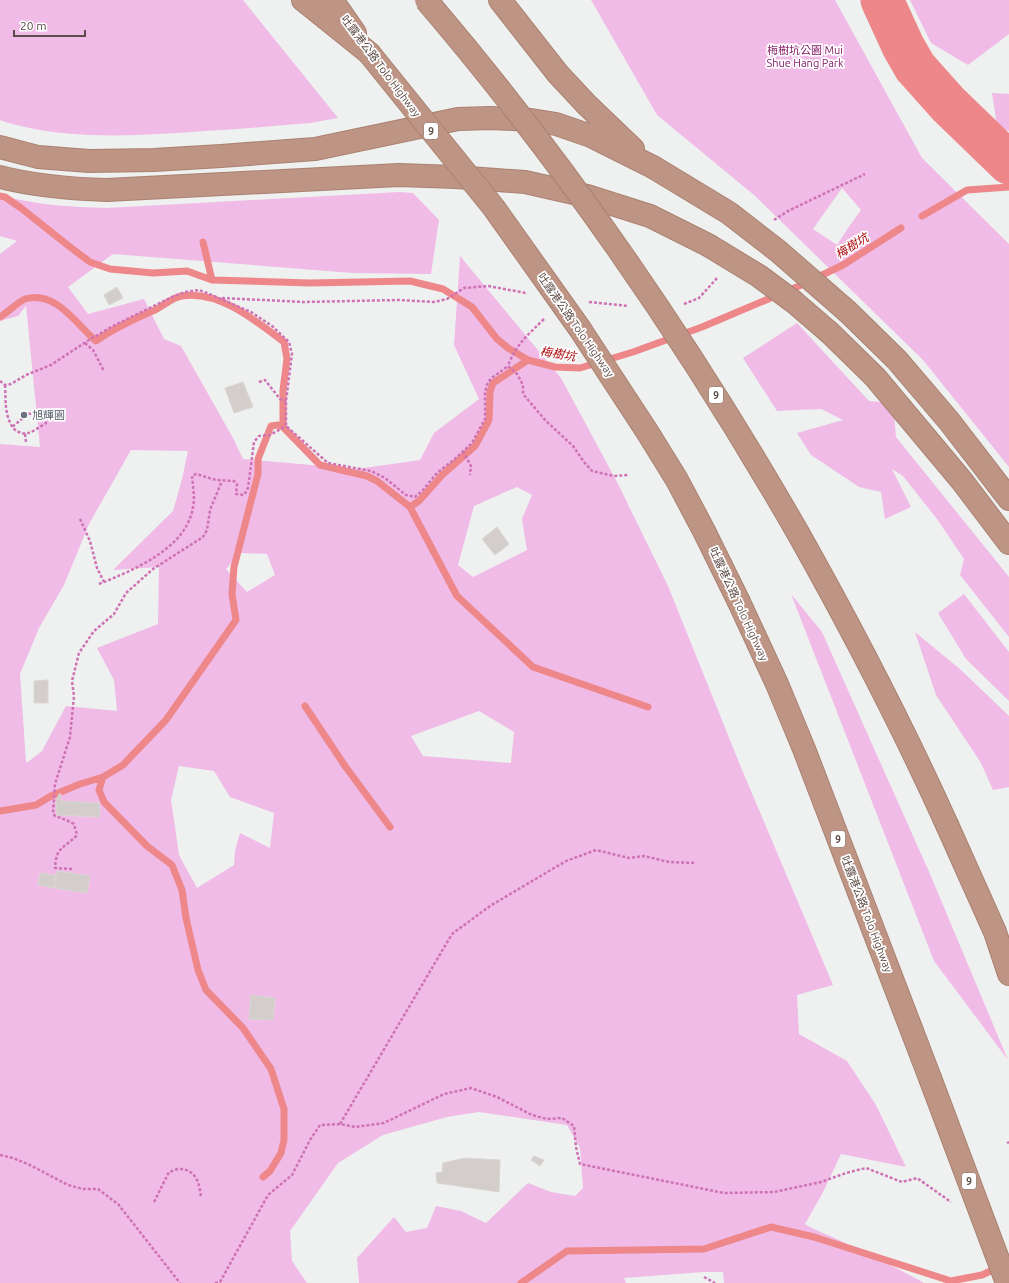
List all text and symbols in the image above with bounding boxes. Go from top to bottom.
scale bar [14,12,85,38]
street label: 吐露港公路 Tolo Highway [339,13,423,120]
text: 20 m [20,19,47,32]
park label: 梅樹坑公園 Mui Shue Hang Park [766,44,844,69]
road number: 9 [424,123,438,139]
water label: 梅樹坑 [833,229,872,261]
street label: 吐露港公路 Tolo Highway [536,271,617,380]
water label: 梅樹坑 [539,344,579,363]
road number: 9 [709,387,723,403]
place label: 旭輝園 [32,409,65,421]
marker: 旭輝園 [19,410,29,420]
street label: 吐露港公路 Tolo Highway [707,545,771,663]
road number: 9 [831,831,845,847]
street label: 吐露港公路 Tolo Highway [839,854,895,975]
road number: 9 [962,1173,976,1189]

